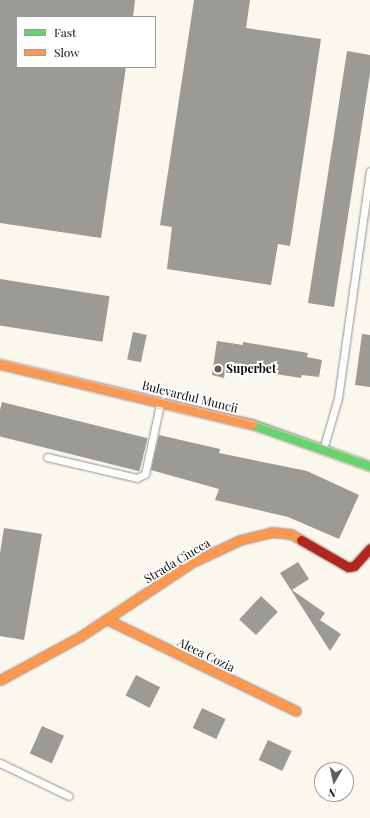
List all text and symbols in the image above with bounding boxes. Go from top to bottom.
legend [16,16,156,68]
text: Fast [54,24,76,40]
text: Slow [54,44,80,60]
place label: Superbet [226,362,276,376]
marker: Superbet [213,364,223,374]
street label: Bulevardul Muncii [141,378,239,416]
street label: Strada Ciucea [141,536,213,586]
street label: Aleea Cozia [175,635,237,675]
north arrow [314,762,354,802]
text: N [327,785,337,801]

